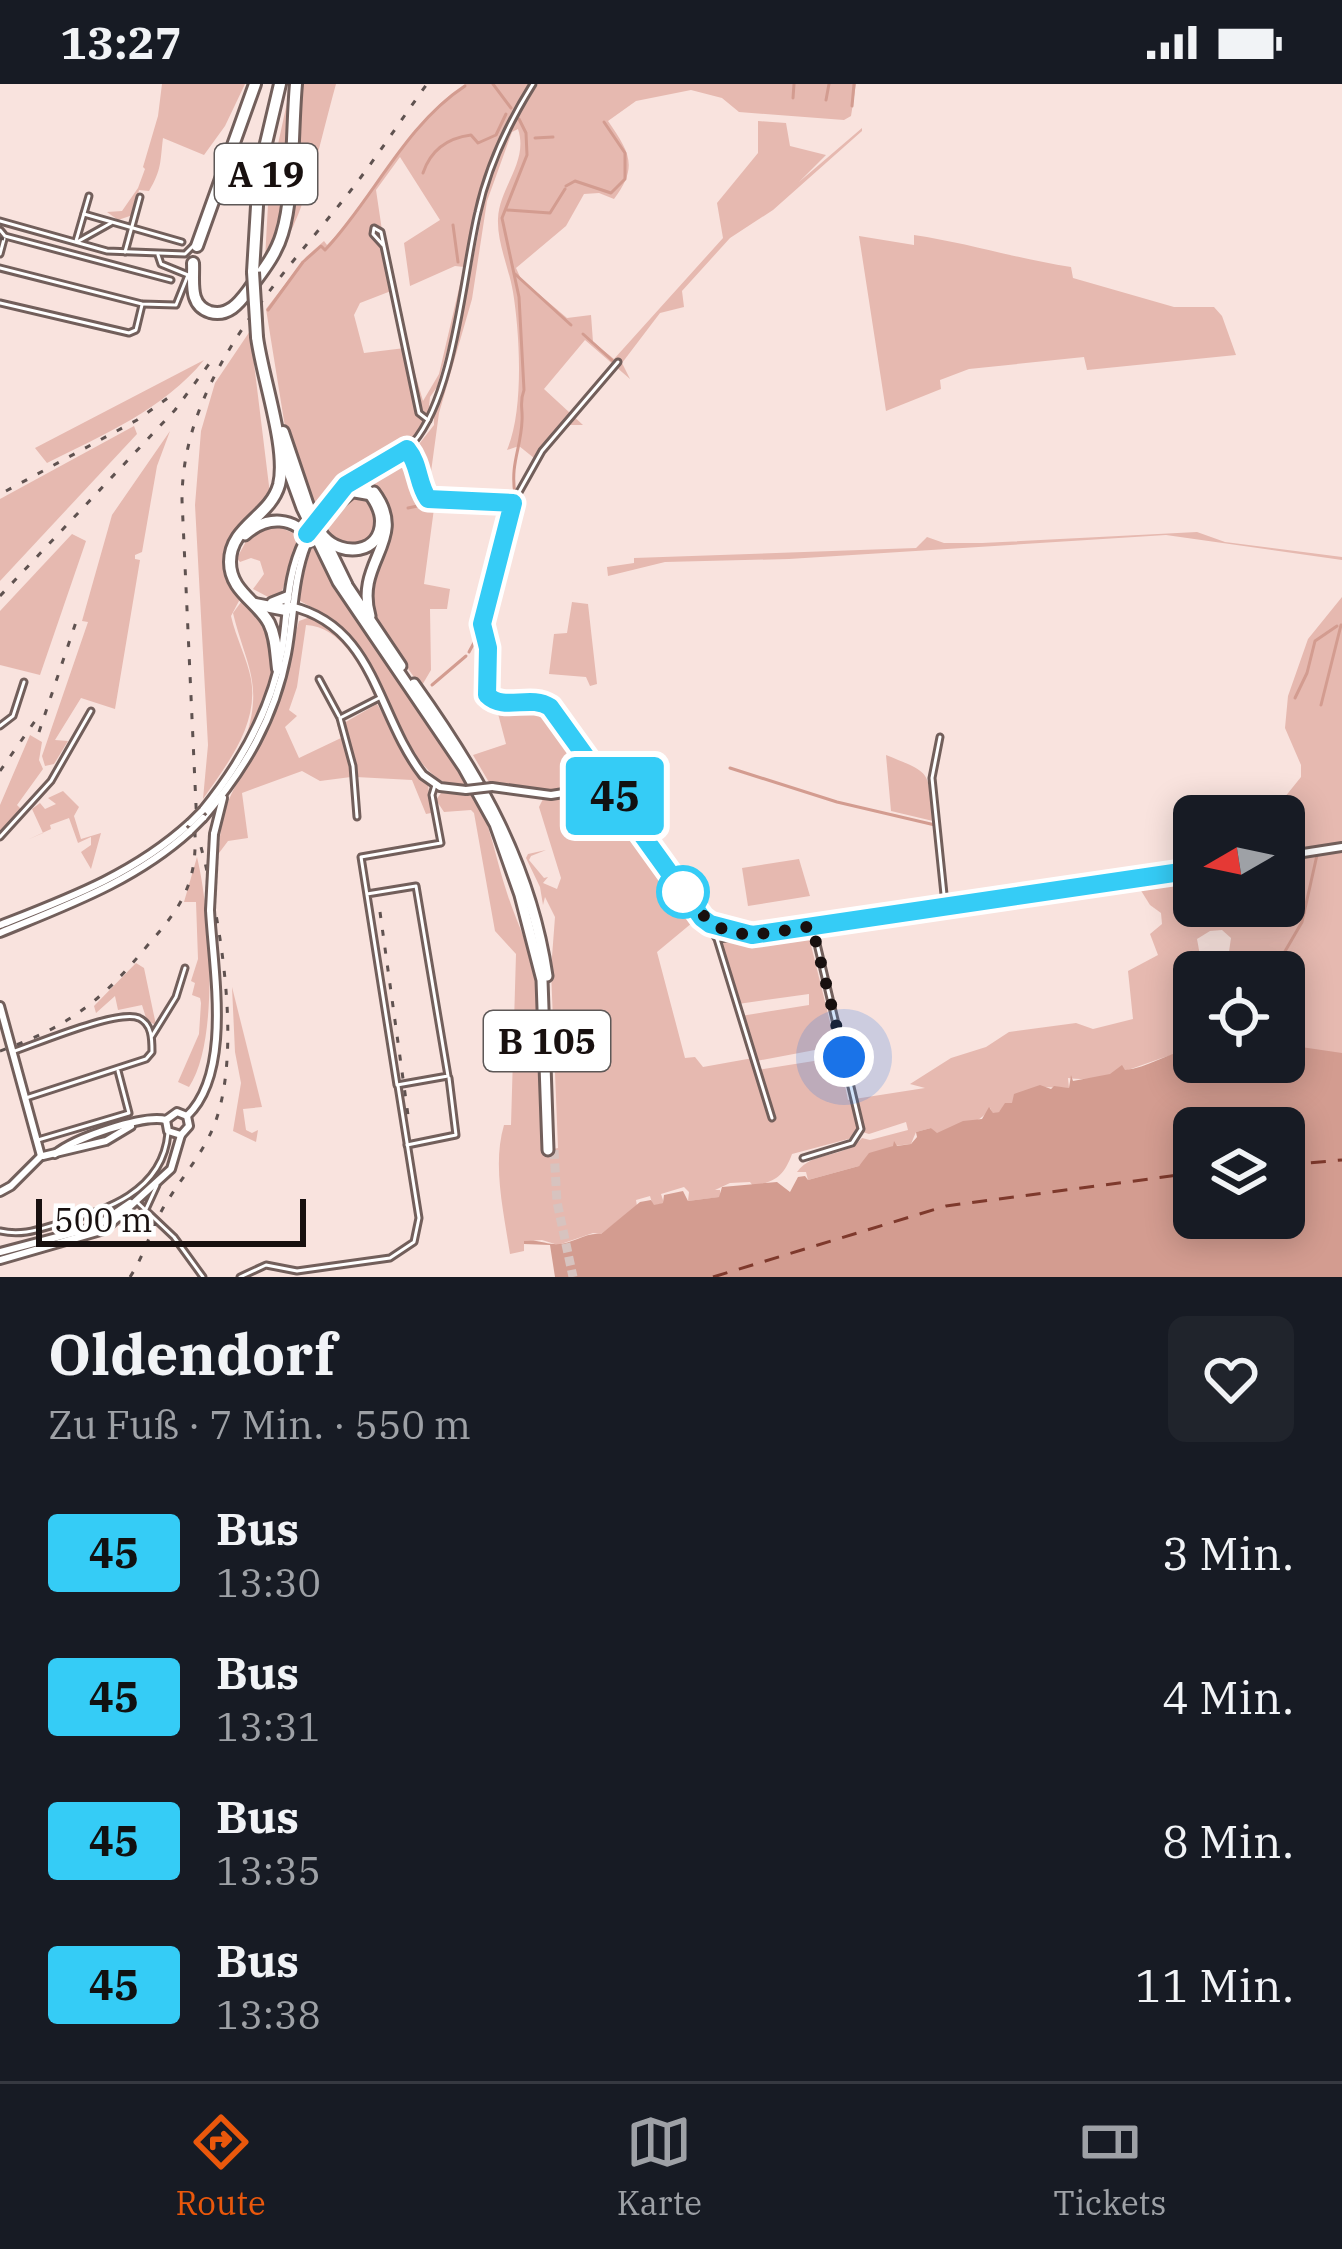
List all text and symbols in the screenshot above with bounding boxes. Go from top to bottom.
text: 13:27 [60,13,182,71]
road number: A 19 [215,144,317,204]
line badge: 45 [561,757,669,835]
text: 45 [590,768,640,823]
north arrow [1173,795,1305,927]
map controls [1173,795,1305,1239]
unlabelled marker [658,867,708,917]
button: locate [1173,951,1305,1083]
road number: B 105 [484,1011,610,1071]
your location [814,1027,874,1087]
button: layers [1173,1107,1305,1239]
scale bar [36,1193,306,1246]
text: 500 m [54,1198,153,1241]
button: heart [1168,1316,1294,1442]
text: Oldendorf [48,1317,336,1391]
text: Zu Fuß · 7 Min. · 550 m [48,1399,471,1450]
text: Bus [216,1499,299,1557]
text: 3 Min. [1162,1524,1294,1582]
text: 45 [89,1525,139,1580]
text: 13:30 [216,1557,321,1608]
text: Bus [216,1643,299,1701]
text: 4 Min. [1162,1668,1294,1726]
text: 45 [89,1669,139,1724]
text: 13:31 [216,1701,321,1752]
text: Bus [216,1787,299,1845]
text: 8 Min. [1162,1812,1294,1870]
text: 45 [89,1813,139,1868]
text: 13:35 [216,1845,321,1896]
text: Bus [216,1931,299,1989]
text: 11 Min. [1135,1956,1294,2014]
text: 45 [89,1957,139,2012]
text: 13:38 [216,1989,321,2040]
tab: Route [176,2109,266,2224]
tab: Karte [617,2109,702,2224]
tab: Tickets [1053,2109,1166,2224]

